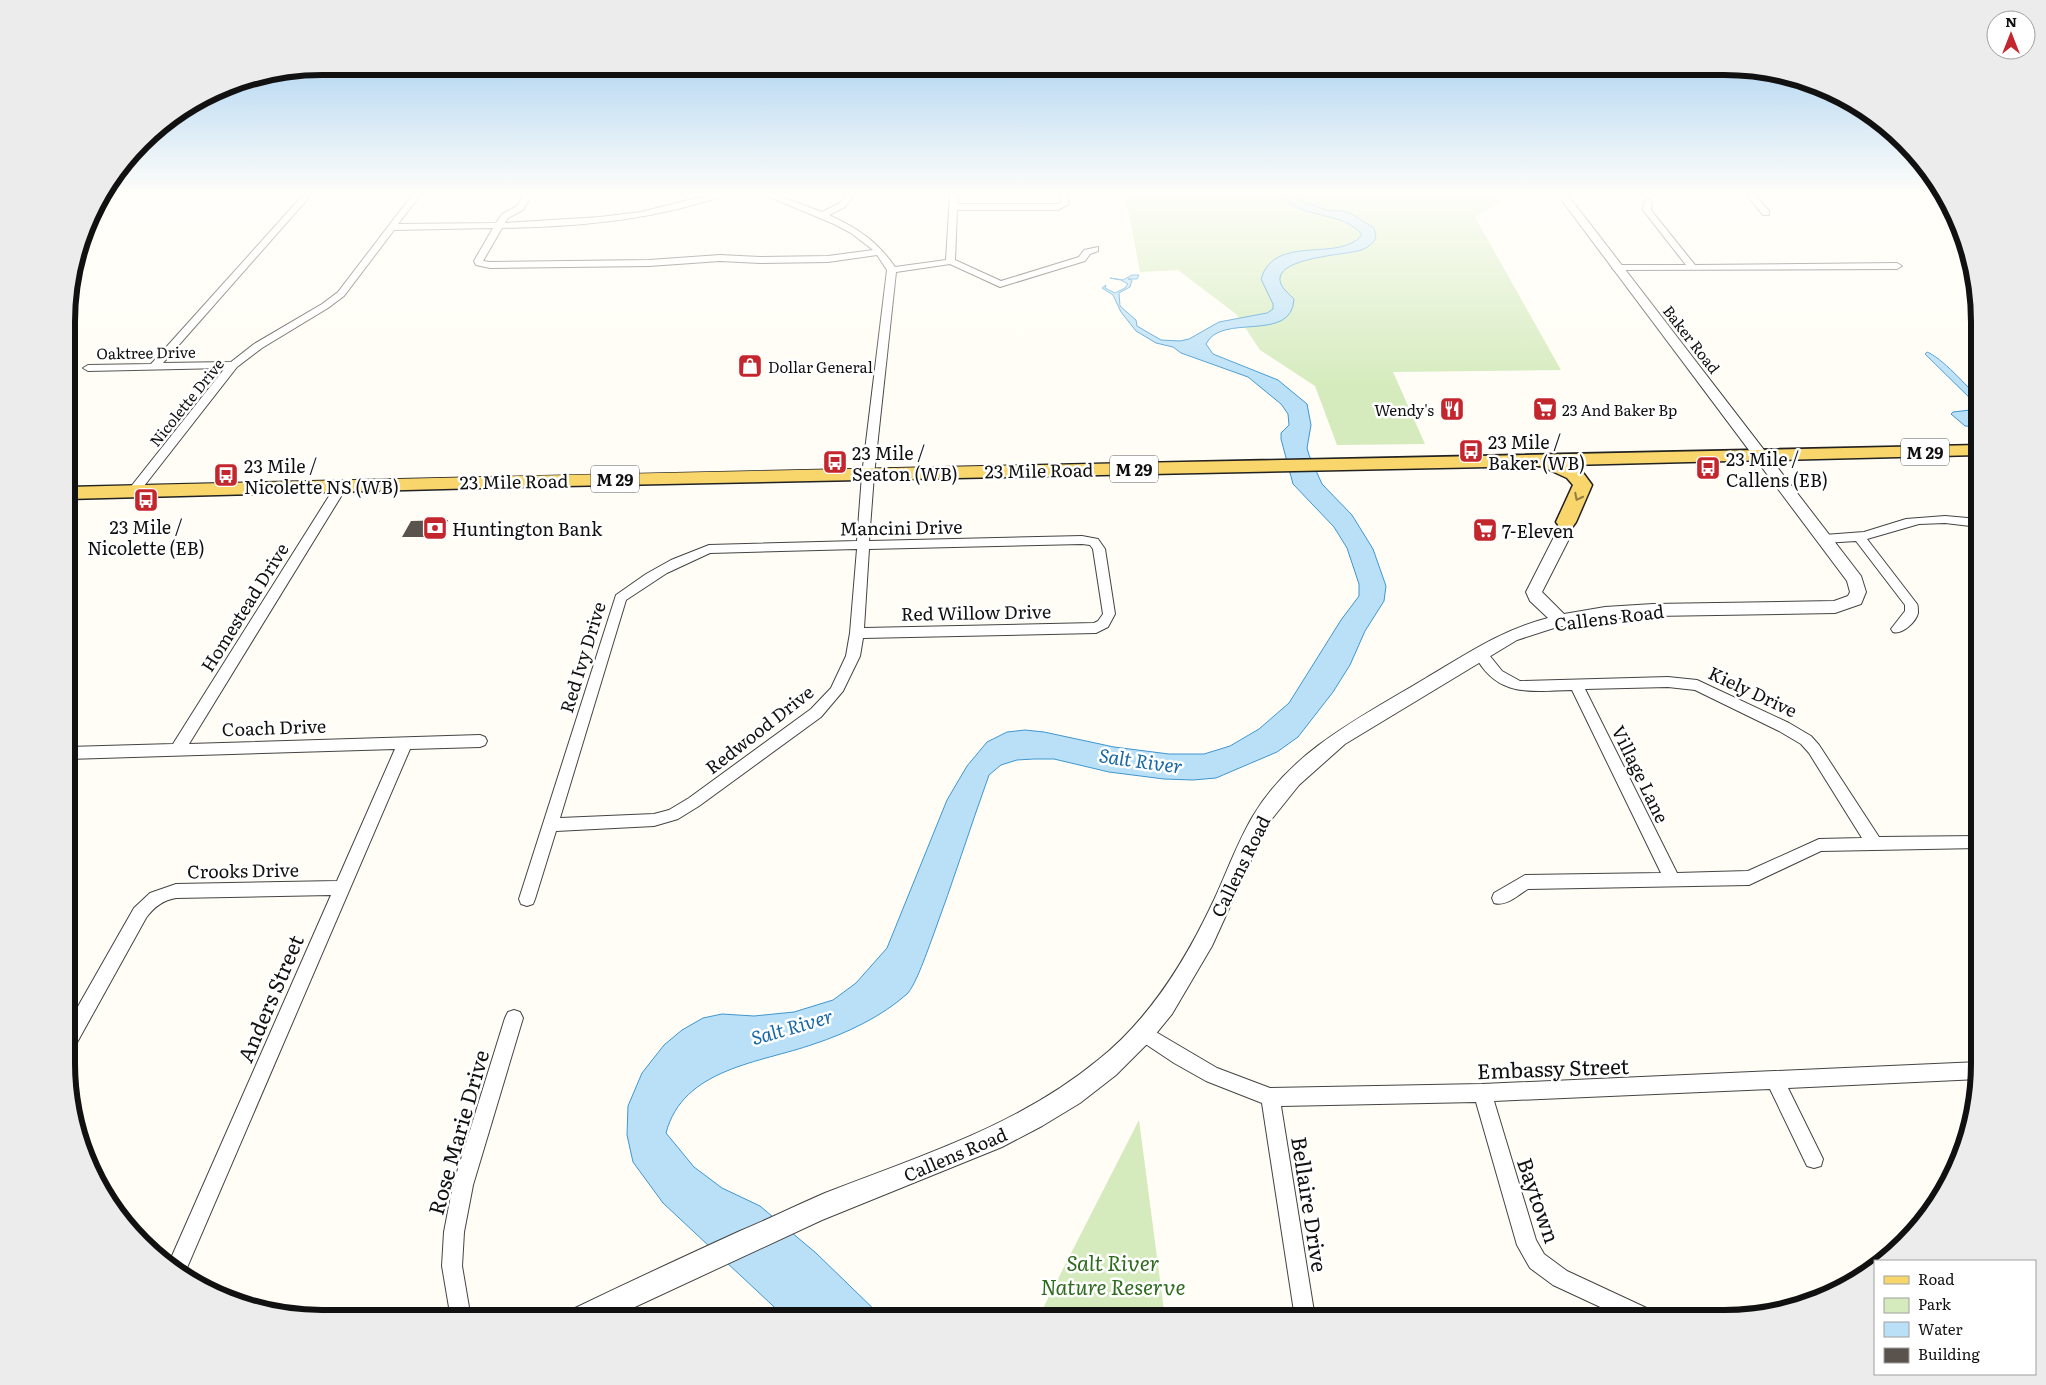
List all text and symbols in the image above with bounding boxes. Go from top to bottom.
north arrow [1986,10,2036,60]
text: N [2005,11,2017,31]
street label: Baker Road [1658,300,1726,378]
street label: Oaktree Drive [96,340,196,364]
street label: Nicolette Drive [143,353,229,451]
shop icon: Dollar General [737,353,763,379]
place label: Dollar General [768,355,873,378]
restaurant icon: Wendy's [1439,396,1465,422]
supermarket icon: 23 And Baker Bp [1532,396,1558,422]
place label: Wendy's [1374,398,1434,421]
place label: 23 And Baker Bp [1562,398,1677,421]
place label: 23 Mile / Baker (WB) [1488,428,1585,476]
bus stop icon: 23 Mile / Baker (WB) [1458,438,1484,464]
road number: M 29 [1901,438,1949,466]
place label: 23 Mile / Seaton (WB) [852,439,958,487]
place label: 23 Mile / Callens (EB) [1726,445,1828,493]
bus stop icon: 23 Mile / Seaton (WB) [822,449,848,475]
place label: 23 Mile / Nicolette NS (WB) [244,452,399,500]
bus stop icon: 23 Mile / Callens (EB) [1695,455,1721,481]
street label: 23 Mile Road [984,456,1094,484]
road number: M 29 [1110,456,1158,482]
bus stop icon: 23 Mile / Nicolette NS (WB) [213,462,239,488]
road number: M 29 [591,466,639,492]
street label: 23 Mile Road [459,467,569,495]
bus stop icon: 23 Mile / Nicolette (EB) [133,487,159,513]
one-way arrow [1574,492,1584,501]
street label: Mancini Drive [839,512,963,542]
place label: 23 Mile / Nicolette (EB) [87,513,205,561]
bank icon: Huntington Bank [422,515,448,541]
place label: Huntington Bank [452,515,603,542]
supermarket icon: 7-Eleven [1472,517,1498,543]
place label: 7-Eleven [1502,517,1574,544]
street label: Homestead Drive [193,537,295,677]
street label: Red Willow Drive [901,597,1051,627]
street label: Callens Road [1553,597,1665,637]
street label: Red Ivy Drive [552,598,612,716]
street label: Kiely Drive [1704,659,1802,723]
street label: Redwood Drive [699,678,819,780]
street label: Coach Drive [221,712,327,742]
street label: Village Lane [1606,721,1676,827]
water label: Salt River [1097,740,1185,780]
street label: Callens Road [1204,811,1276,921]
street label: Crooks Drive [187,856,299,884]
street label: Anders Street [228,929,310,1067]
water label: Salt River [748,1001,836,1051]
street label: Rose Marie Drive [419,1046,495,1218]
street label: Embassy Street [1476,1049,1630,1085]
street label: Callens Road [899,1120,1011,1188]
street label: Bellaire Drive [1285,1134,1337,1274]
street label: Baytown [1511,1153,1569,1247]
park label: Salt River Nature Reserve [1040,1246,1186,1301]
legend [1874,1260,2036,1375]
text: Road [1918,1267,1954,1290]
text: Park [1918,1292,1952,1315]
text: Water [1918,1317,1963,1340]
text: Building [1918,1342,1980,1365]

